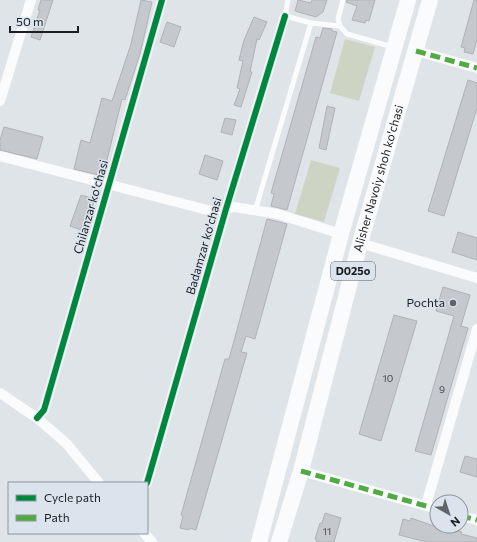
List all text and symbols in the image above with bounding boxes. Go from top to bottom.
scale bar [10,8,78,34]
text: 50 m [16,14,44,28]
street label: Alisher Navoiy shoh ko'chasi [350,103,405,253]
street label: Chilanzar ko'chasi [70,158,110,255]
street label: Badamzar ko'chasi [182,195,224,296]
road number: D025o [331,262,375,280]
place label: Pochta [407,295,445,309]
marker: Pochta [448,298,458,308]
house number: 10 [383,372,393,384]
house number: 9 [439,383,445,395]
legend [8,482,148,534]
text: Cycle path [44,490,101,504]
north arrow [429,494,469,534]
text: Path [44,510,70,524]
text: N [448,515,463,530]
house number: 11 [323,525,331,537]

